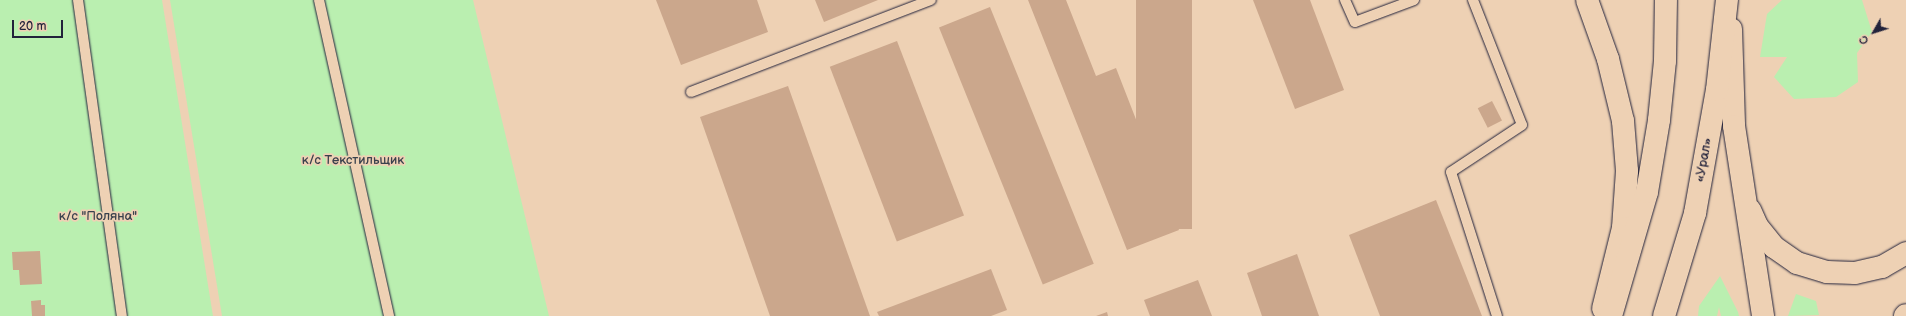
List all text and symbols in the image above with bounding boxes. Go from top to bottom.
scale bar [14,12,65,38]
north arrow [1854,12,1894,52]
text: 20 m [19,19,46,34]
text: С [1857,33,1872,47]
street label: «Урал» [1692,136,1716,184]
park label: к/с Текстильщик [302,152,404,168]
park label: к/с "Поляна" [59,208,137,224]

